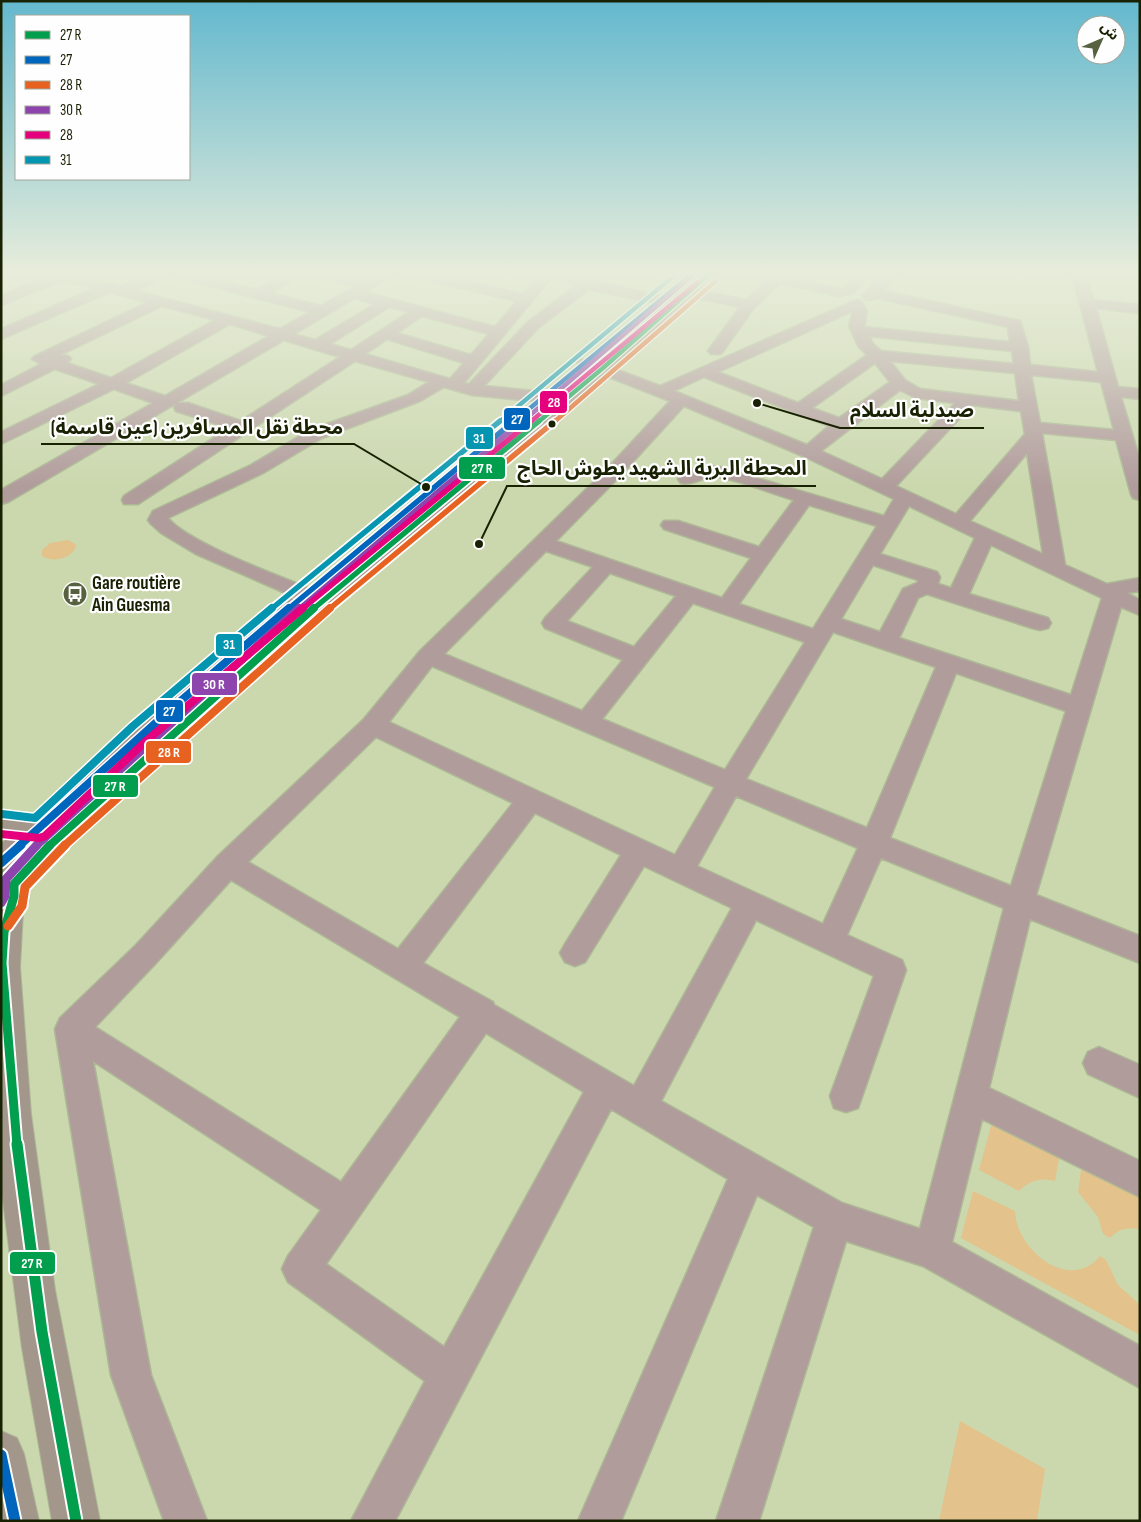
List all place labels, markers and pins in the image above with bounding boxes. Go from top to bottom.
callout: صيدلية السلام [840,393,984,428]
callout: محطة نقل المسافرين (عين قاسمة) [41,409,354,444]
unlabelled marker [547,419,557,429]
callout: المحطة البرية الشهيد يطوش الحاج [507,451,816,486]
place label: Gare routière Ain Guesma [91,572,181,617]
bus stop icon: Gare routière Ain Guesma [62,581,88,607]

